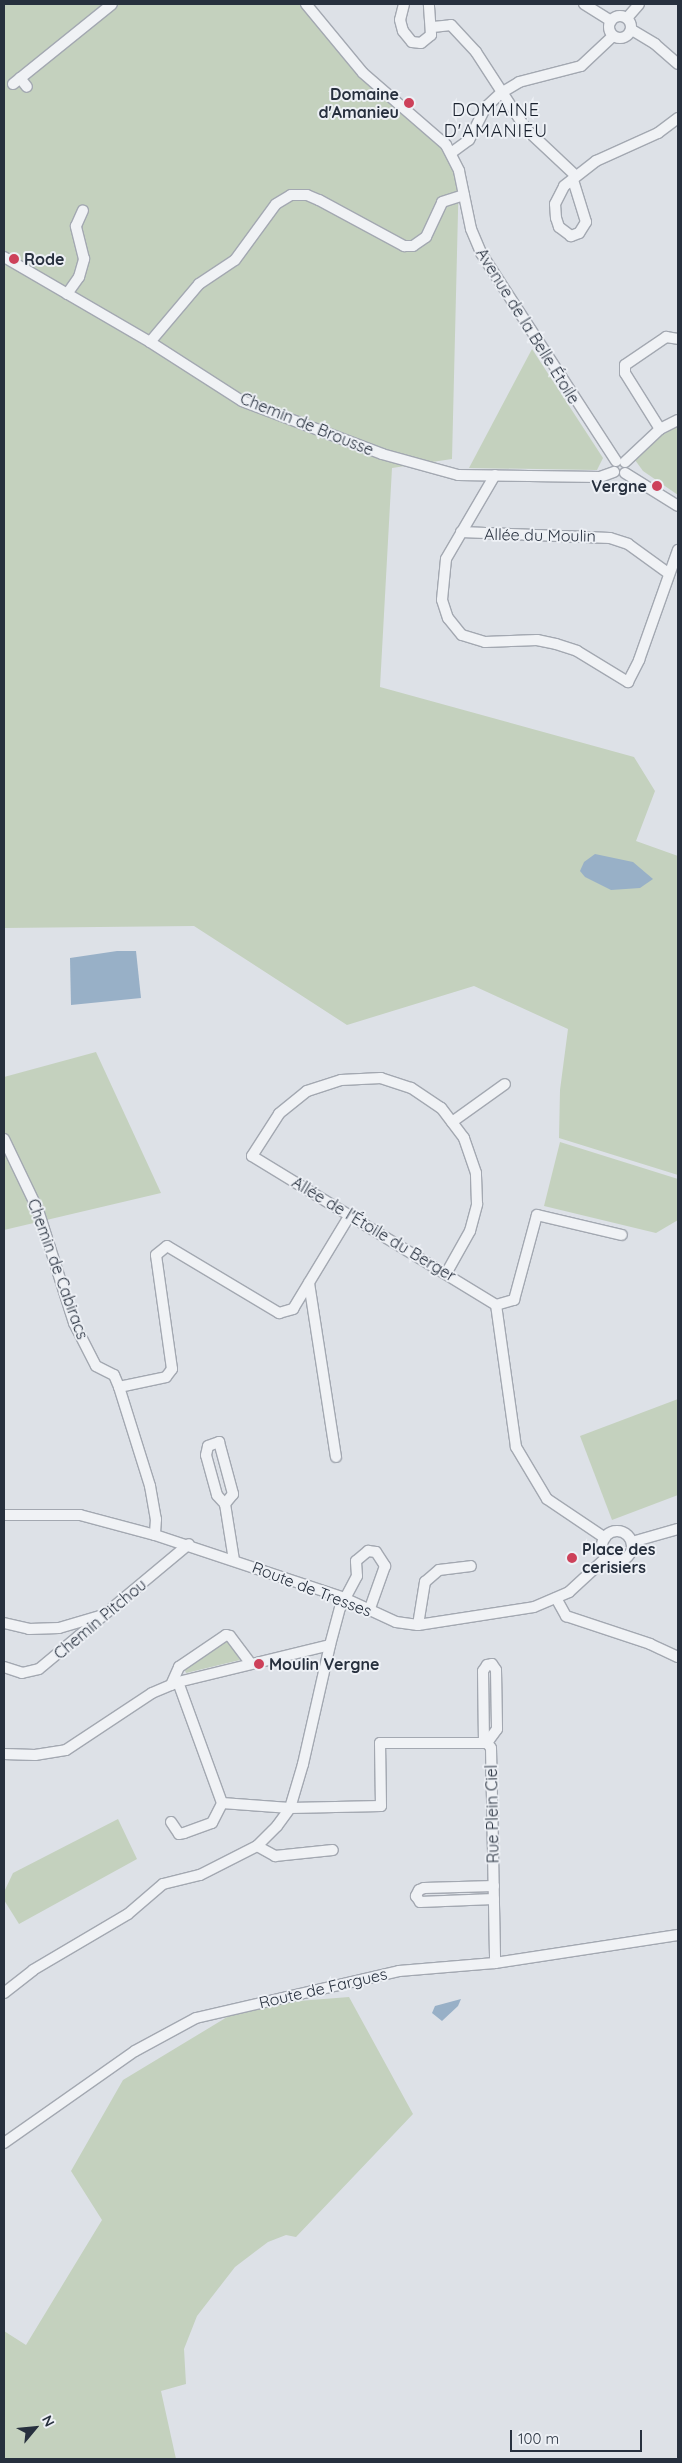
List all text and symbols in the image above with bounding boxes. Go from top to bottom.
place label: Domaine d'Amanieu [318,84,399,122]
marker: Domaine d'Amanieu [403,97,415,109]
district label: DOMAINE D'AMANIEU [443,100,549,142]
street label: Avenue de la Belle Étoile [472,245,584,407]
place label: Rode [24,249,64,269]
marker: Rode [8,253,20,265]
street label: Chemin de Brousse [237,388,377,460]
place label: Vergne [591,476,647,496]
marker: Vergne [651,480,663,492]
street label: Allée du Moulin [484,524,596,546]
street label: Allée de l'Étoile du Berger [288,1172,460,1286]
street label: Chemin de Cabiracs [24,1196,92,1342]
place label: Place des cerisiers [582,1539,655,1577]
marker: Place des cerisiers [566,1552,578,1564]
street label: Route de Tresses [250,1557,374,1621]
street label: Chemin Pitchou [50,1575,150,1663]
place label: Moulin Vergne [269,1654,379,1674]
marker: Moulin Vergne [253,1658,265,1670]
street label: Rue Plein Ciel [482,1764,502,1864]
street label: Route de Fargues [257,1964,389,2012]
north arrow [10,2403,60,2453]
text: N [38,2412,59,2430]
scale bar [512,2420,644,2452]
text: 100 m [518,2429,559,2448]

